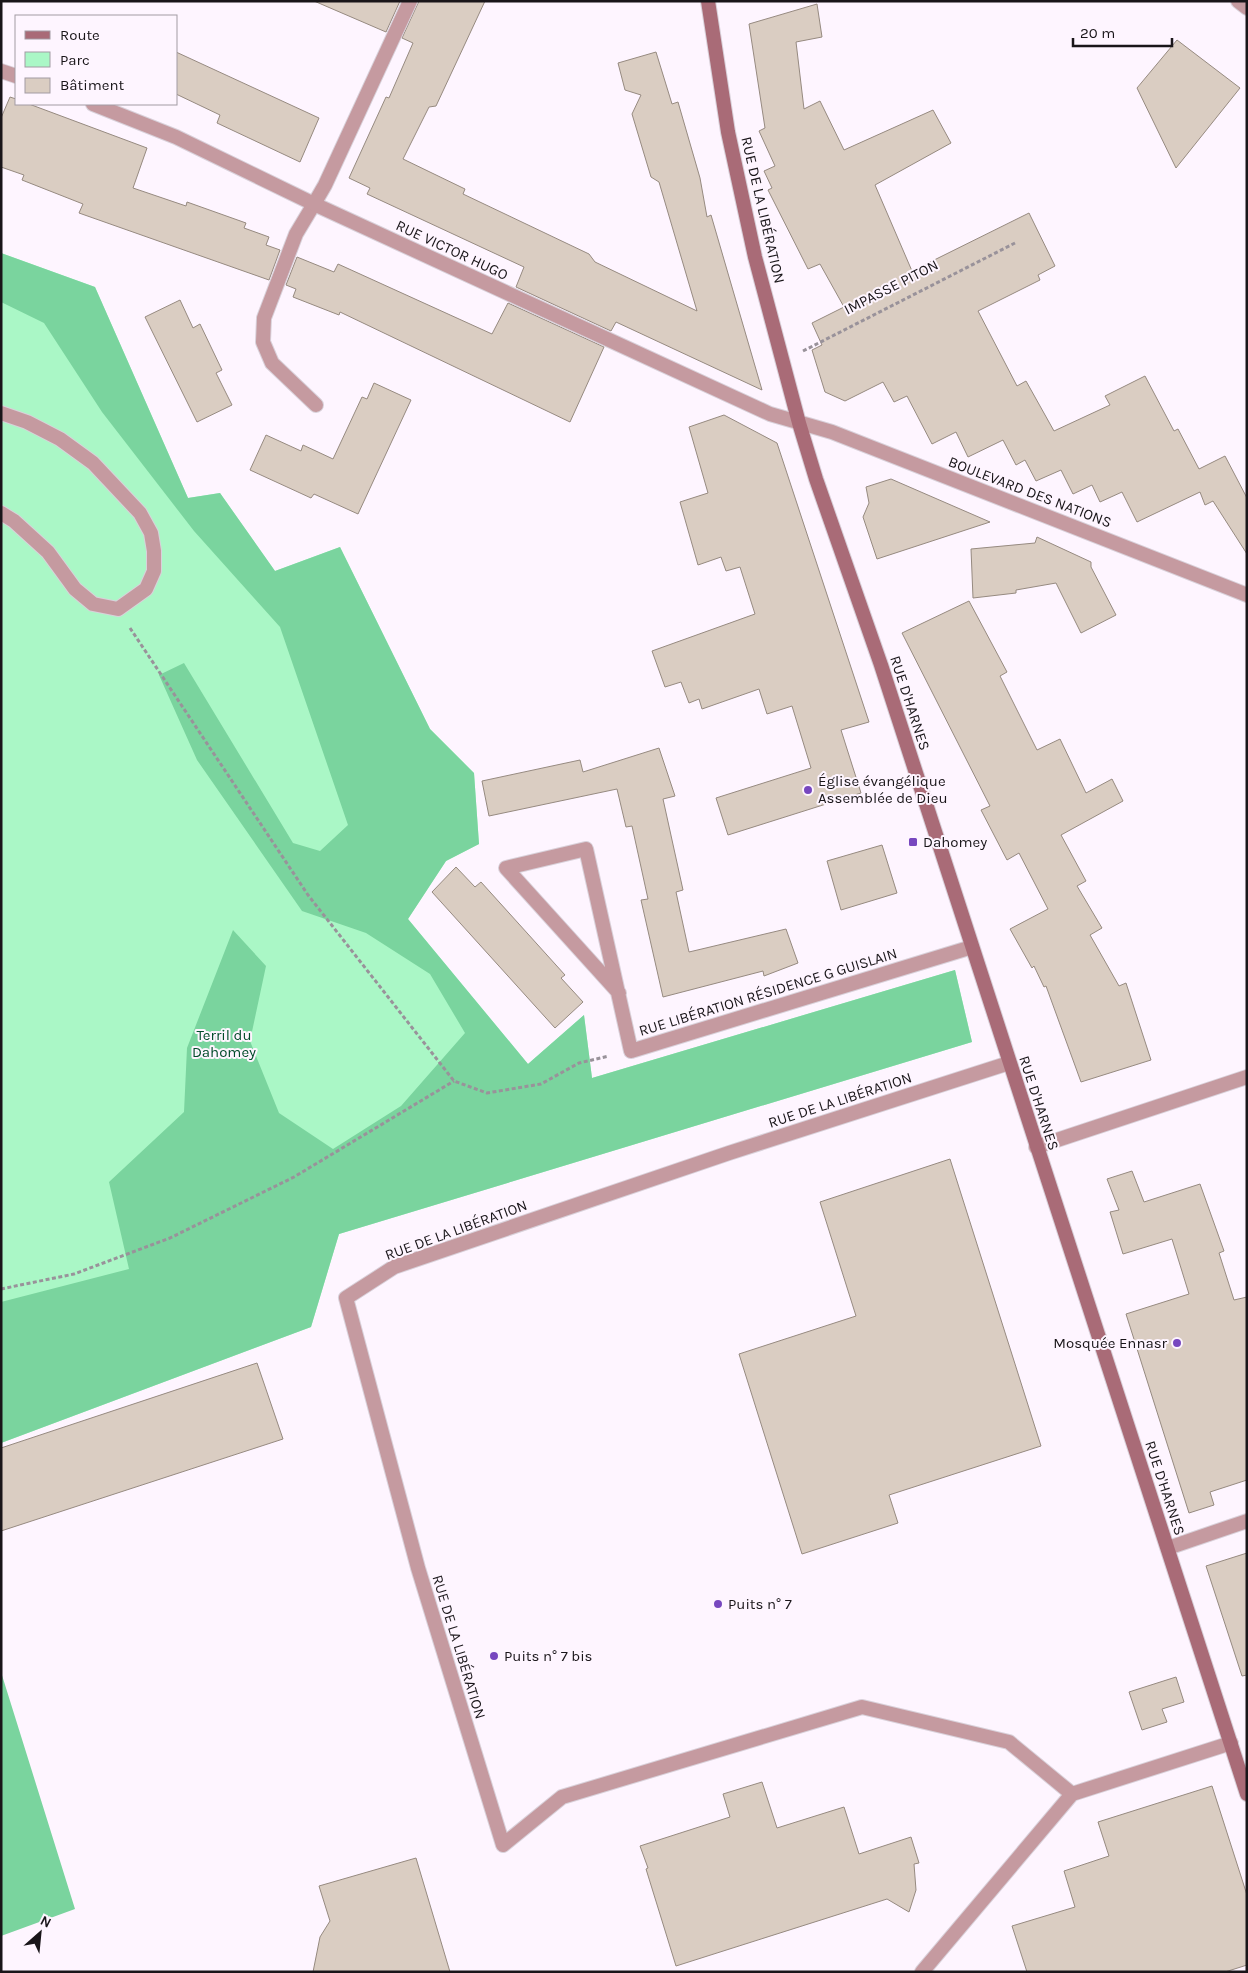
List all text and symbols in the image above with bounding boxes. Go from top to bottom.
legend [15,15,178,105]
scale bar [1073,15,1172,47]
text: 20 m [1080,24,1115,42]
text: Route [60,26,100,44]
text: Parc [60,51,90,69]
text: Bâtiment [60,76,124,94]
street label: RUE DE LA LIBÉRATION [737,135,789,285]
street label: RUE VICTOR HUGO [393,216,511,284]
street label: IMPASSE PITON [841,256,941,318]
street label: BOULEVARD DES NATIONS [946,453,1114,531]
street label: RUE D'HARNES [886,653,934,753]
place label: Église évangélique Assemblée de Dieu [818,772,947,807]
marker: Église évangélique Assemblée de Dieu [802,784,814,796]
place label: Dahomey [923,833,987,851]
marker: Dahomey [907,836,919,848]
street label: RUE LIBÉRATION RÉSIDENCE G GUISLAIN [637,944,899,1040]
park label: Terril du Dahomey [192,1026,256,1061]
street label: RUE D'HARNES [1015,1053,1063,1153]
street label: RUE DE LA LIBÉRATION [766,1068,914,1132]
street label: RUE DE LA LIBÉRATION [383,1196,529,1264]
place label: Mosquée Ennasr [1053,1334,1168,1352]
marker: Mosquée Ennasr [1171,1337,1183,1349]
street label: RUE D'HARNES [1141,1438,1189,1538]
street label: RUE DE LA LIBÉRATION [428,1573,490,1721]
place label: Puits n° 7 [728,1595,792,1613]
marker: Puits n° 7 [712,1598,724,1610]
place label: Puits n° 7 bis [504,1647,593,1665]
marker: Puits n° 7 bis [488,1650,500,1662]
north arrow [15,1908,65,1958]
text: N [37,1912,54,1932]

